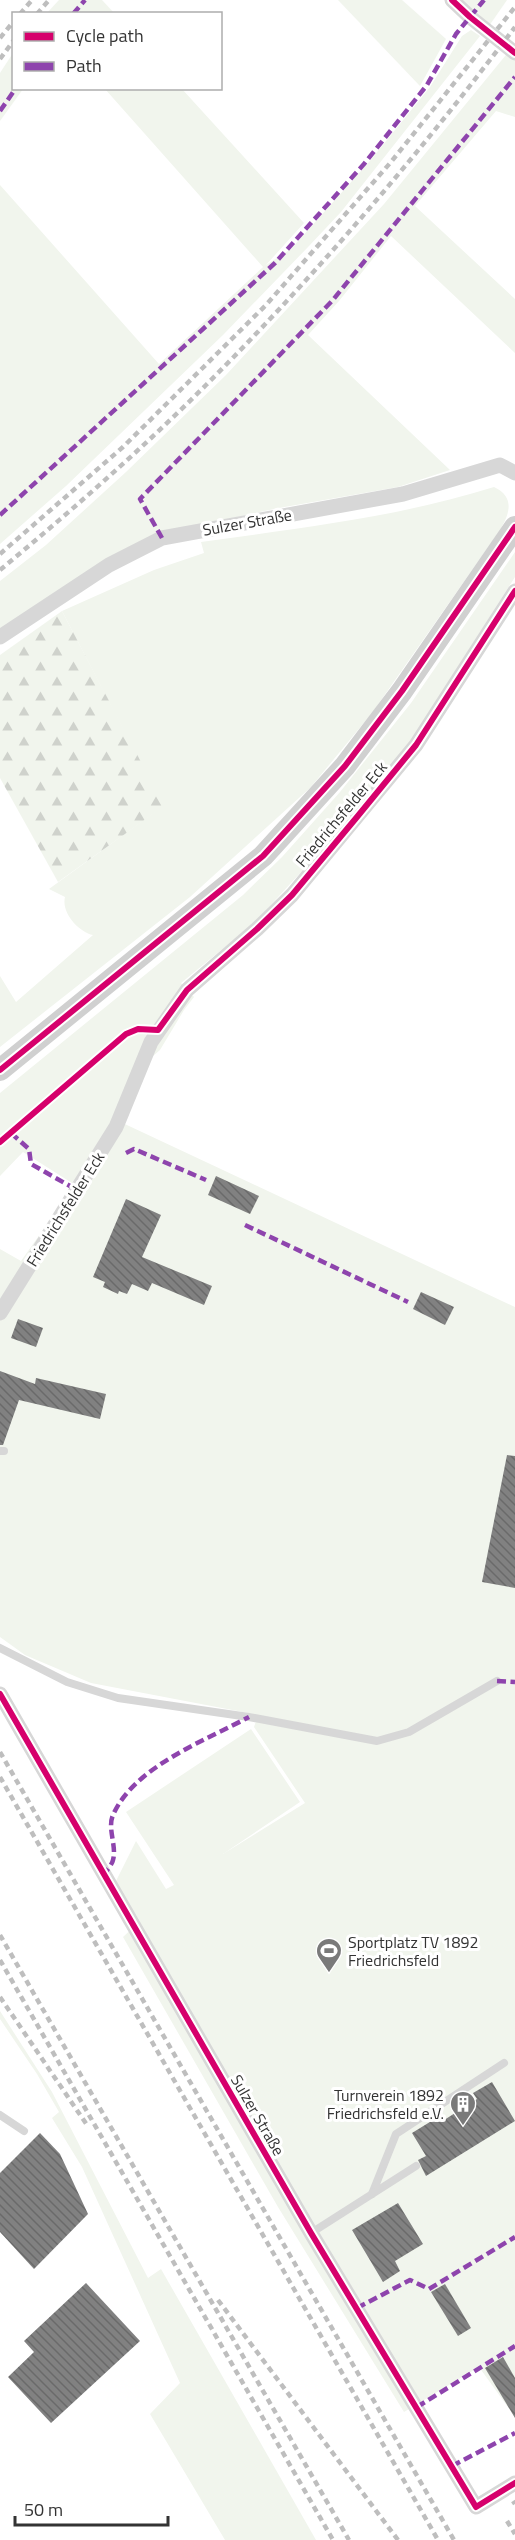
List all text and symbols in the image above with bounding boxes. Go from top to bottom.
legend [12,12,222,90]
text: Cycle path [66,22,144,49]
text: Path [66,52,102,79]
street label: Sulzer Straße [200,502,294,542]
street label: Friedrichsfelder Eck [290,756,393,872]
street label: Friedrichsfelder Eck [20,1147,110,1271]
place label: Sportplatz TV 1892 Friedrichsfeld [348,1930,478,1972]
sports icon: Sportplatz TV 1892 Friedrichsfeld [314,1936,344,1974]
street label: Sulzer Straße [225,2070,291,2160]
place label: Turnverein 1892 Friedrichsfeld e.V. [327,2083,444,2125]
building icon: Turnverein 1892 Friedrichsfeld e.V. [448,2089,478,2127]
scale bar [15,2489,168,2527]
text: 50 m [24,2496,63,2523]

